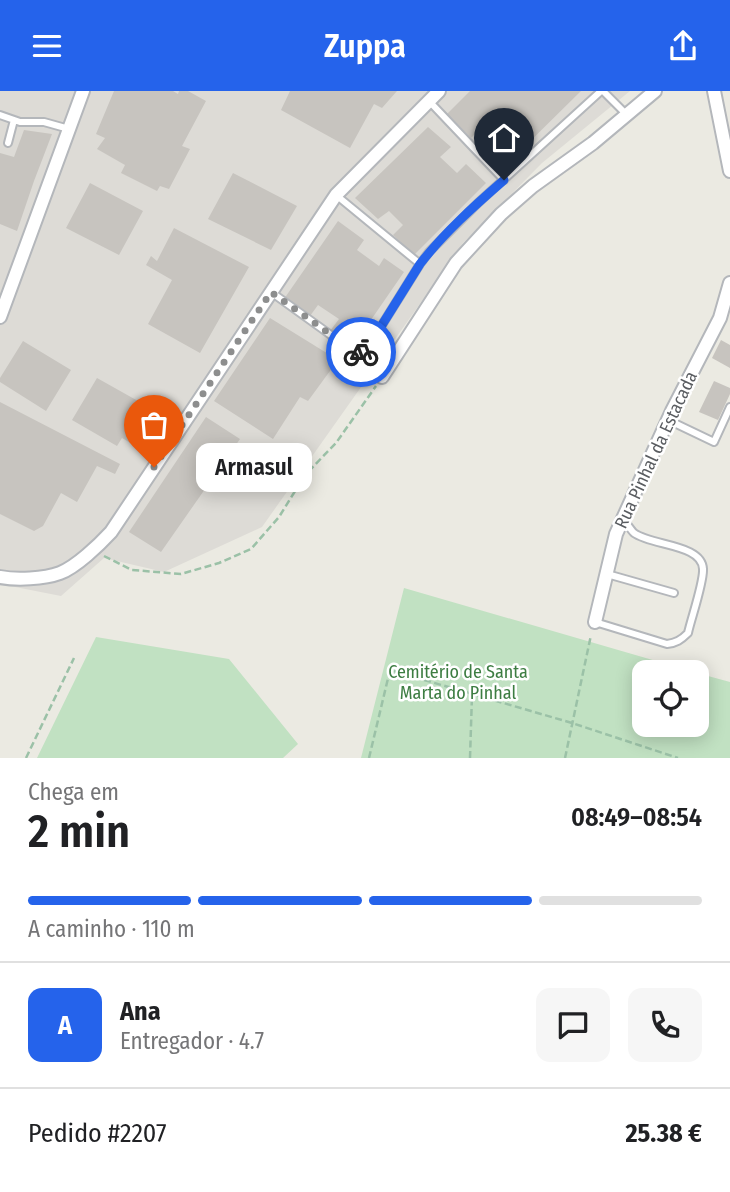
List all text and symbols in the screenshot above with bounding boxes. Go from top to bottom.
icon: menu [28,27,66,65]
text: Zuppa [324,27,406,65]
icon: share [664,27,702,65]
pin [474,108,534,180]
icon: home [485,119,523,157]
courier [326,317,396,387]
icon: bike [342,333,380,371]
street label: Rua Pinhal da Estacada [610,368,702,532]
pin [124,395,184,467]
icon: bag [135,406,173,444]
callout: Armasul [196,443,312,491]
text: Armasul [215,453,293,481]
map controls [632,660,709,737]
button: locate [632,660,709,737]
park label: Cemitério de Santa Marta do Pinhal [388,661,528,704]
text: Chega em [28,778,119,806]
text: 08:49–08:54 [571,802,702,833]
text: 2 min [28,804,130,859]
text: A caminho · 110 m [28,915,195,943]
button: chat [536,988,610,1062]
button: phone [628,988,702,1062]
text: Ana [120,996,161,1027]
text: A [58,1010,72,1041]
text: Entregador · 4.7 [120,1027,264,1055]
text: Pedido #2207 [28,1118,166,1149]
text: 25.38 € [625,1118,702,1149]

